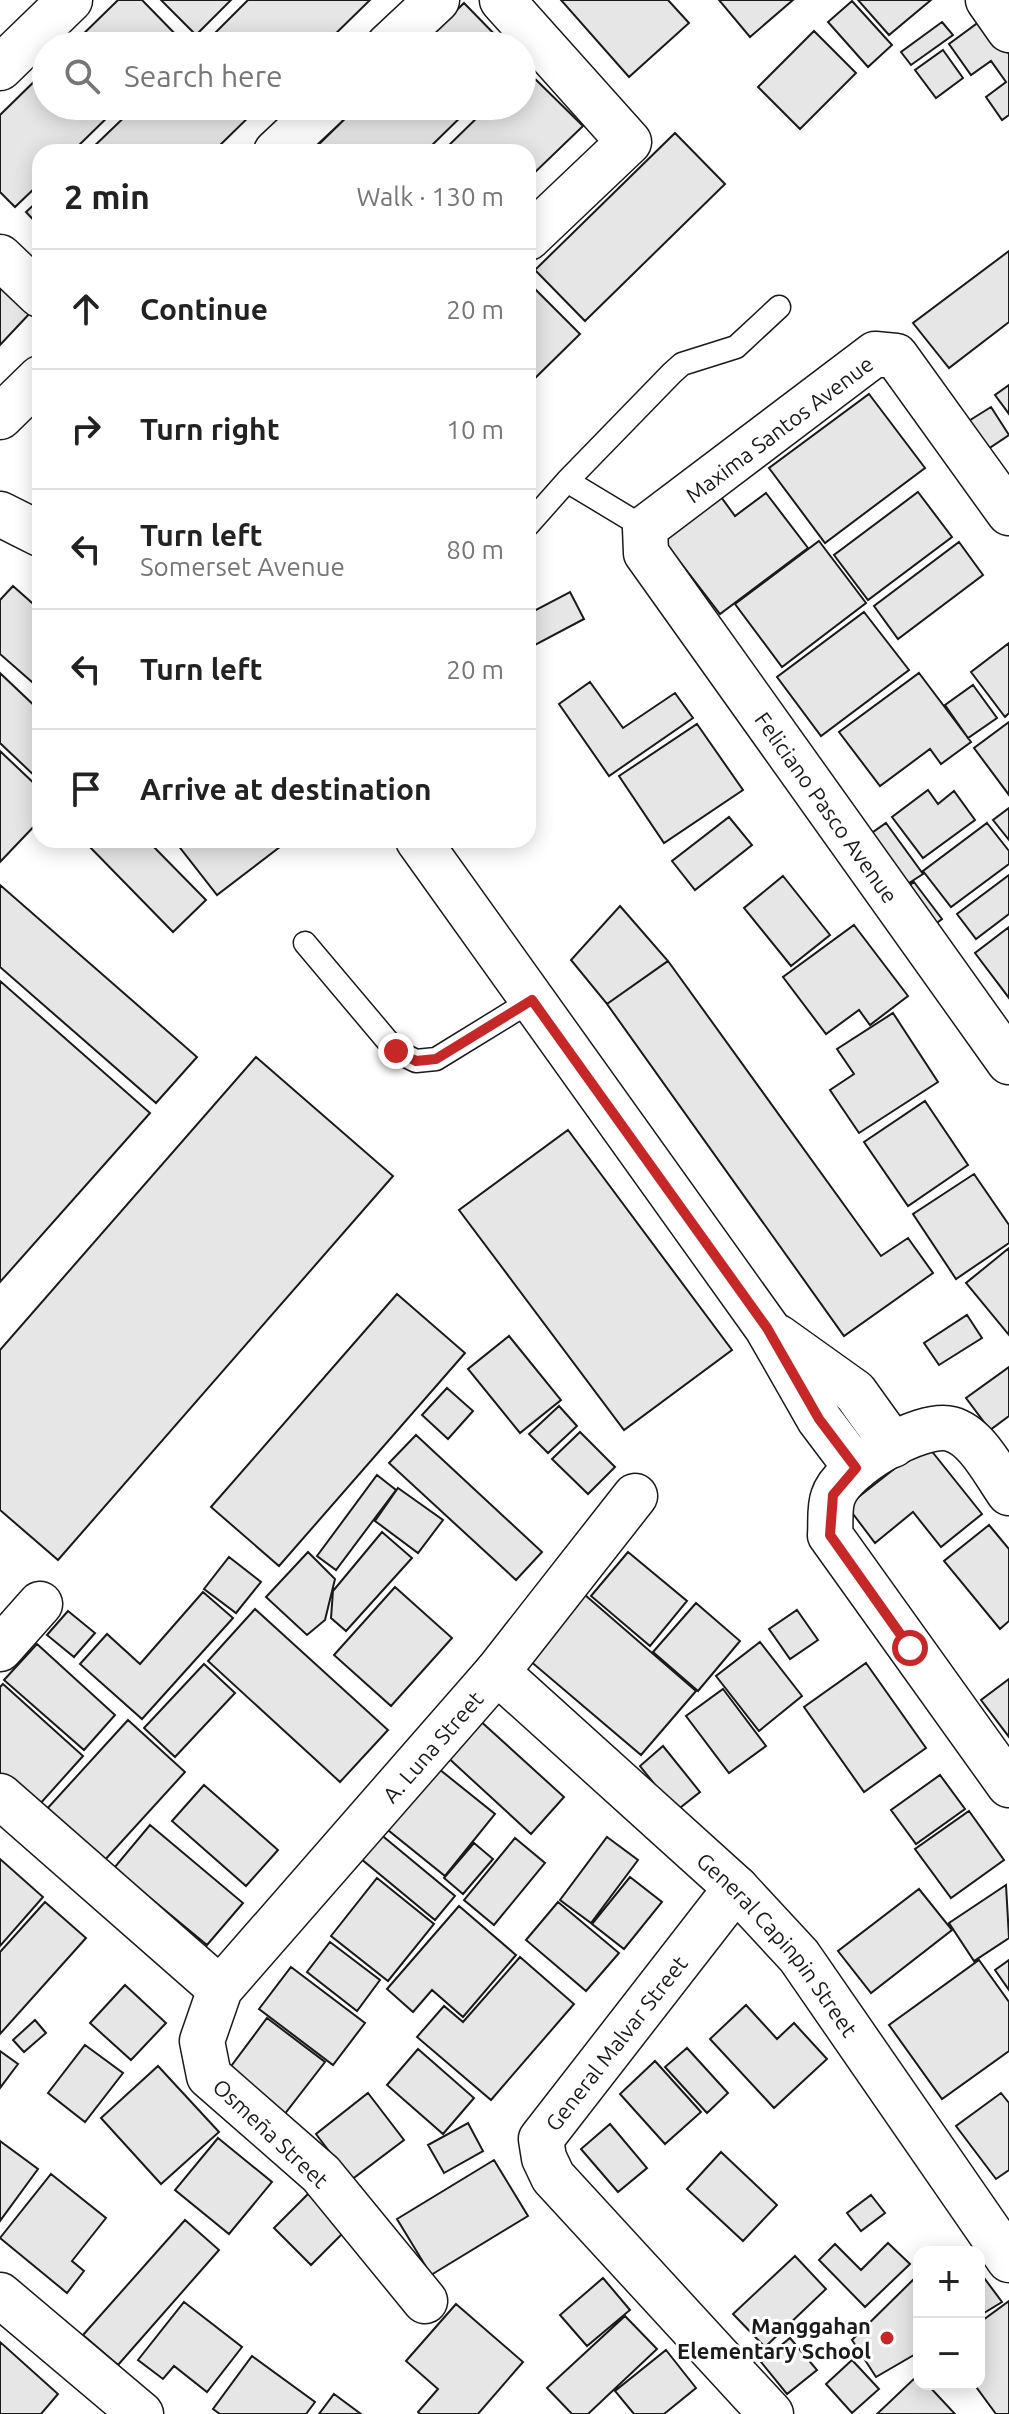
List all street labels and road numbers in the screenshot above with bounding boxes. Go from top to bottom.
street label: Maxima Santos Avenue [681,350,877,508]
street label: Feliciano Pasco Avenue [751,707,904,907]
street label: A. Luna Street [377,1685,488,1807]
street label: General Capinpin Street [692,1847,863,2041]
street label: General Malvar Street [540,1950,692,2135]
street label: Osmeña Street [208,2073,334,2193]

